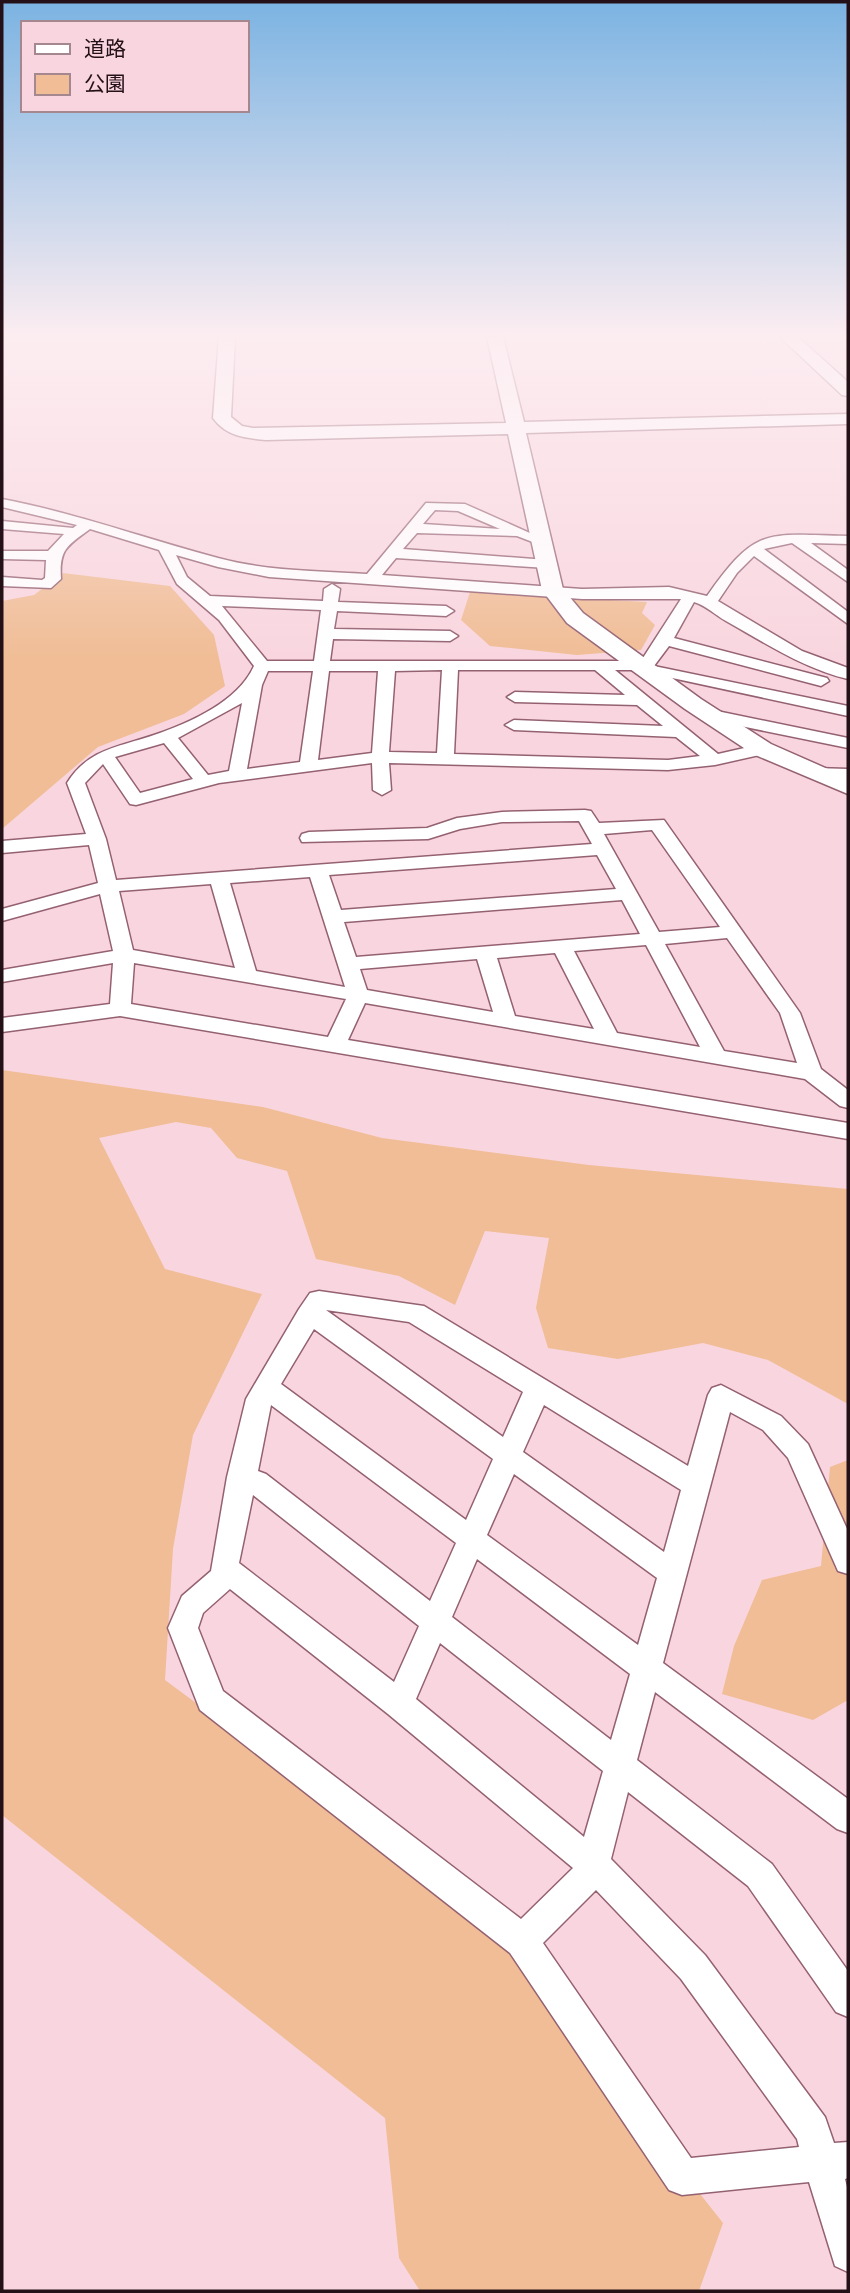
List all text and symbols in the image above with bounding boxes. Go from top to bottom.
legend [21,21,248,112]
text: 道路 [84,37,126,61]
text: 公園 [84,72,126,96]

